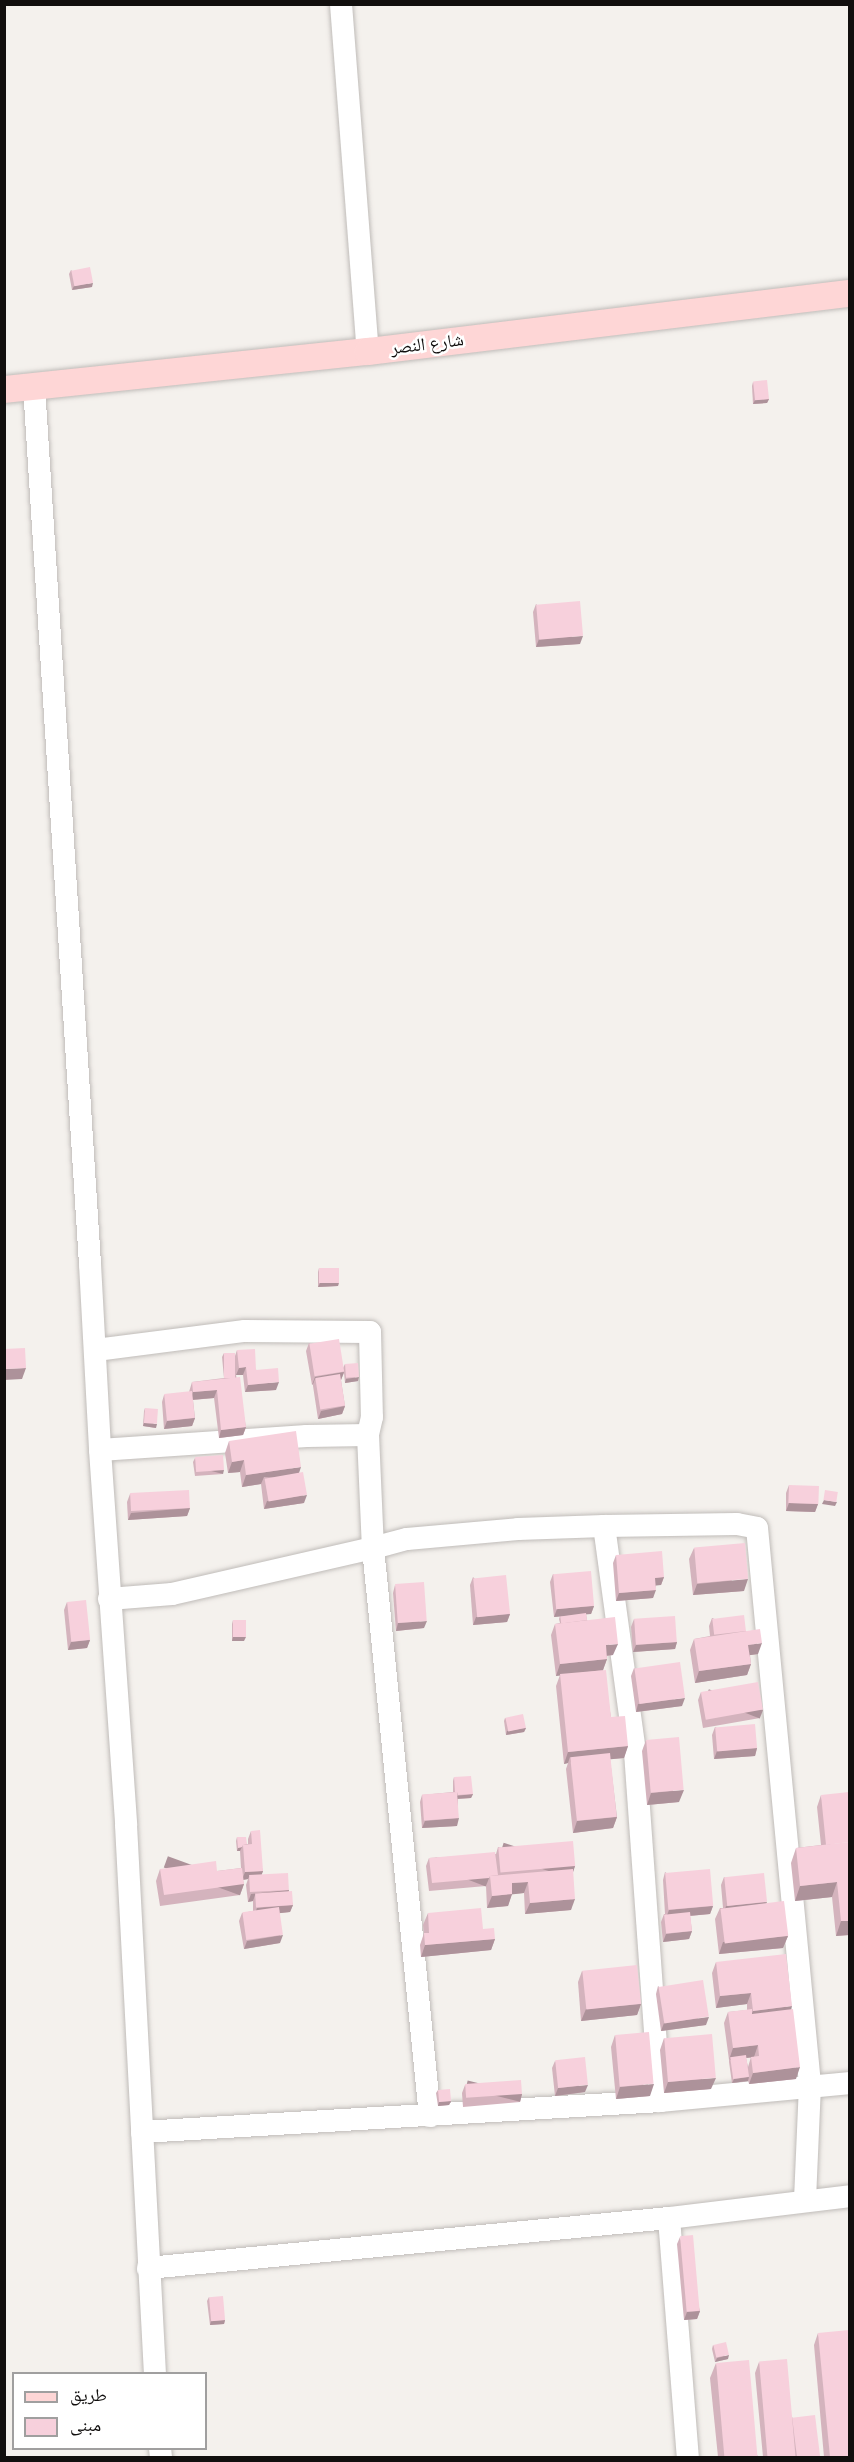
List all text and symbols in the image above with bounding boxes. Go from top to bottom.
street label: شارع النصر [389,328,465,358]
legend [12,2372,207,2450]
text: طريق [70,2383,107,2405]
text: مبنى [70,2413,101,2435]

